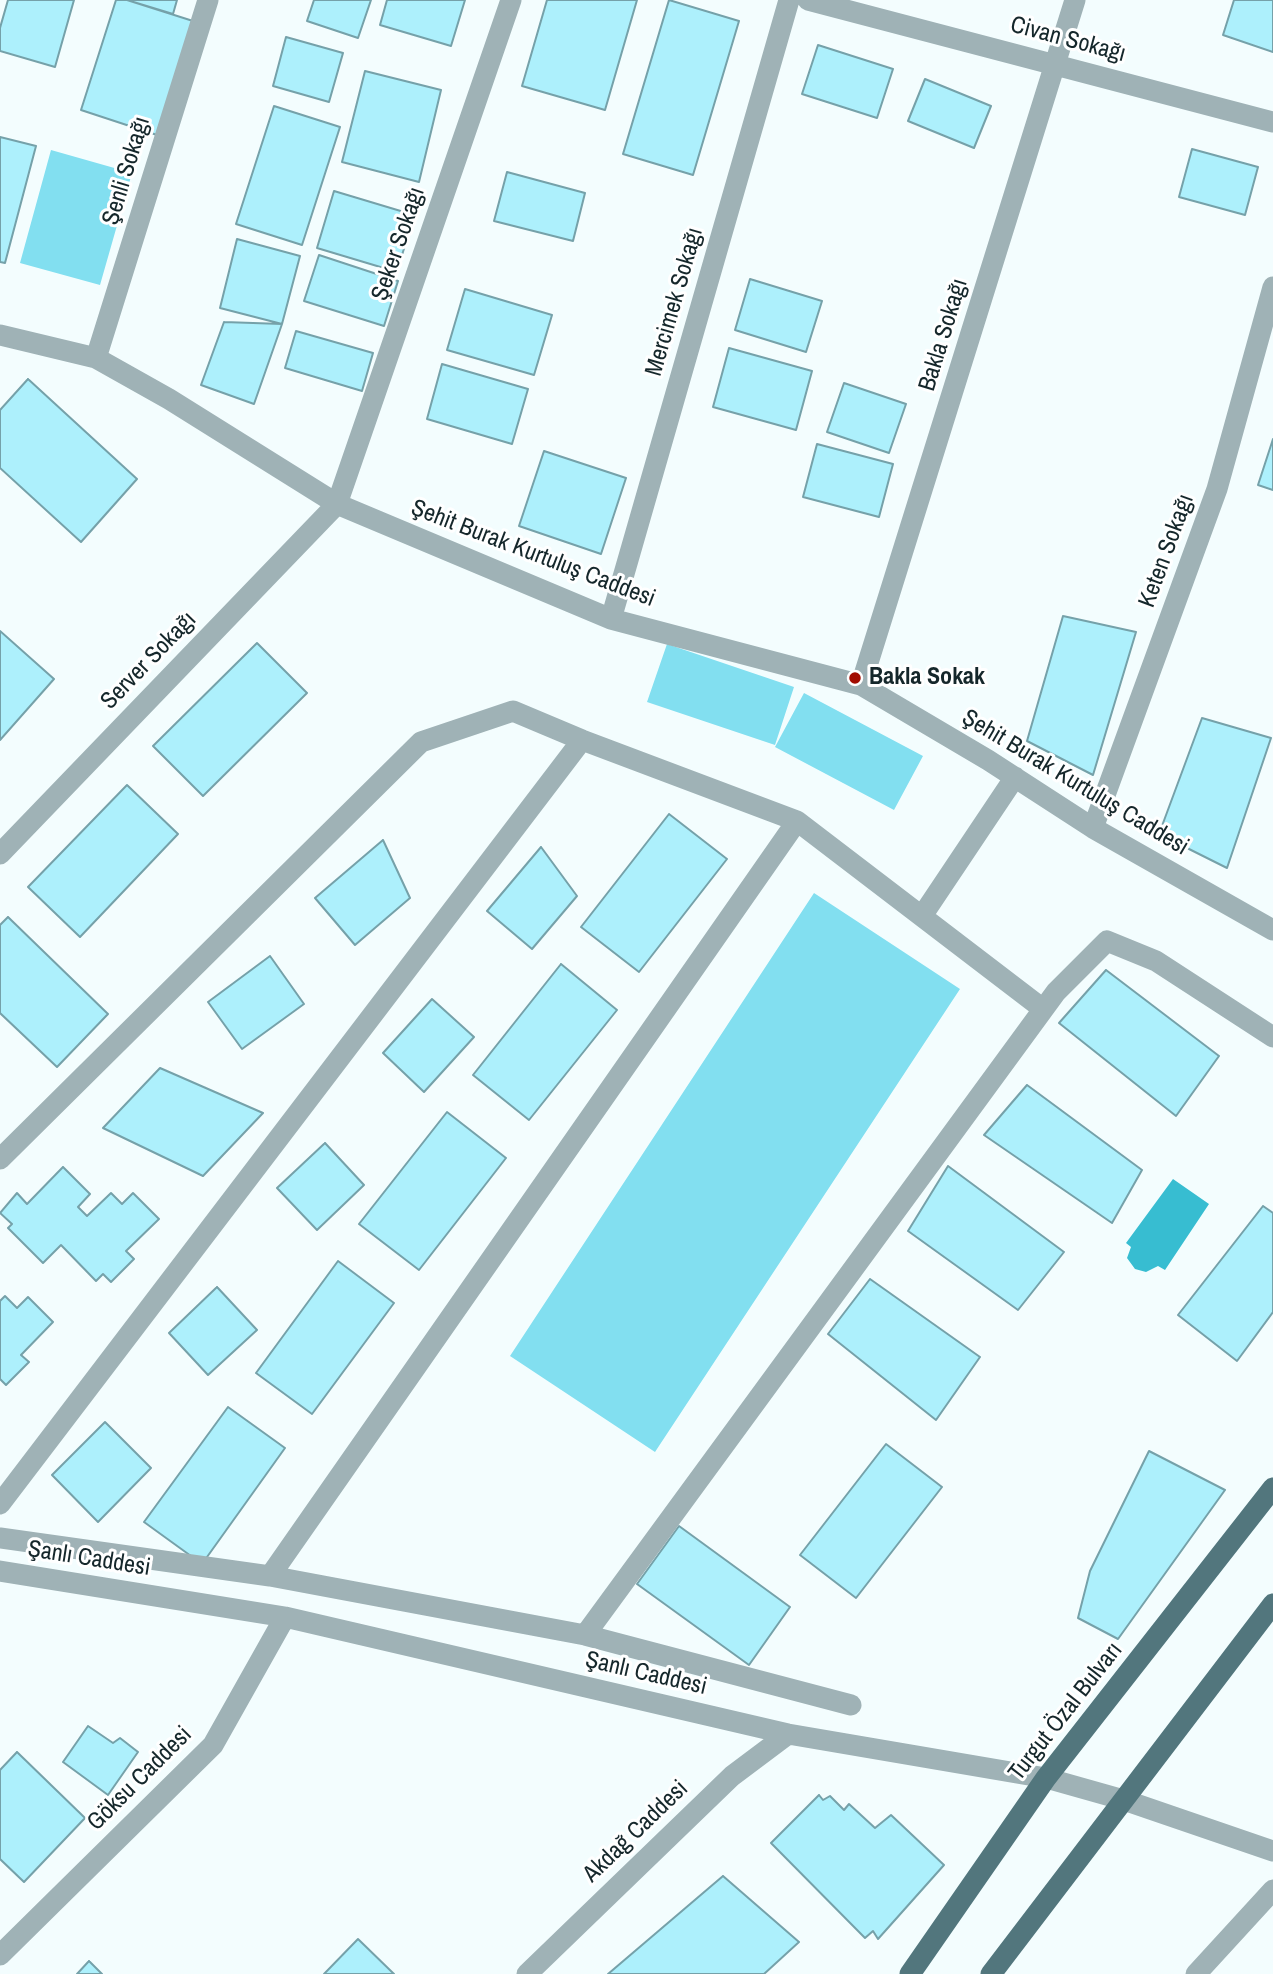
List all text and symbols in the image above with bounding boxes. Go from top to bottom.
street label: Civan Sokağı [1007,11,1129,69]
street label: Şenli Sokağı [97,113,157,229]
street label: Şeker Sokağı [366,183,432,305]
street label: Mercimek Sokağı [640,224,710,380]
street label: Bakla Sokağı [913,275,975,395]
street label: Keten Sokağı [1133,491,1201,611]
street label: Şehit Burak Kurtuluş Caddesi [407,494,659,614]
street label: Server Sokağı [95,606,203,716]
place label: Bakla Sokak [869,664,985,692]
marker: Bakla Sokak [847,670,863,686]
street label: Şehit Burak Kurtuluş Caddesi [956,704,1194,862]
street label: Şanlı Caddesi [26,1535,152,1583]
street label: Turgut Özal Bulvarı [1003,1637,1129,1787]
street label: Şanlı Caddesi [583,1646,709,1702]
street label: Göksu Caddesi [82,1721,198,1837]
street label: Akdağ Caddesi [578,1775,694,1889]

